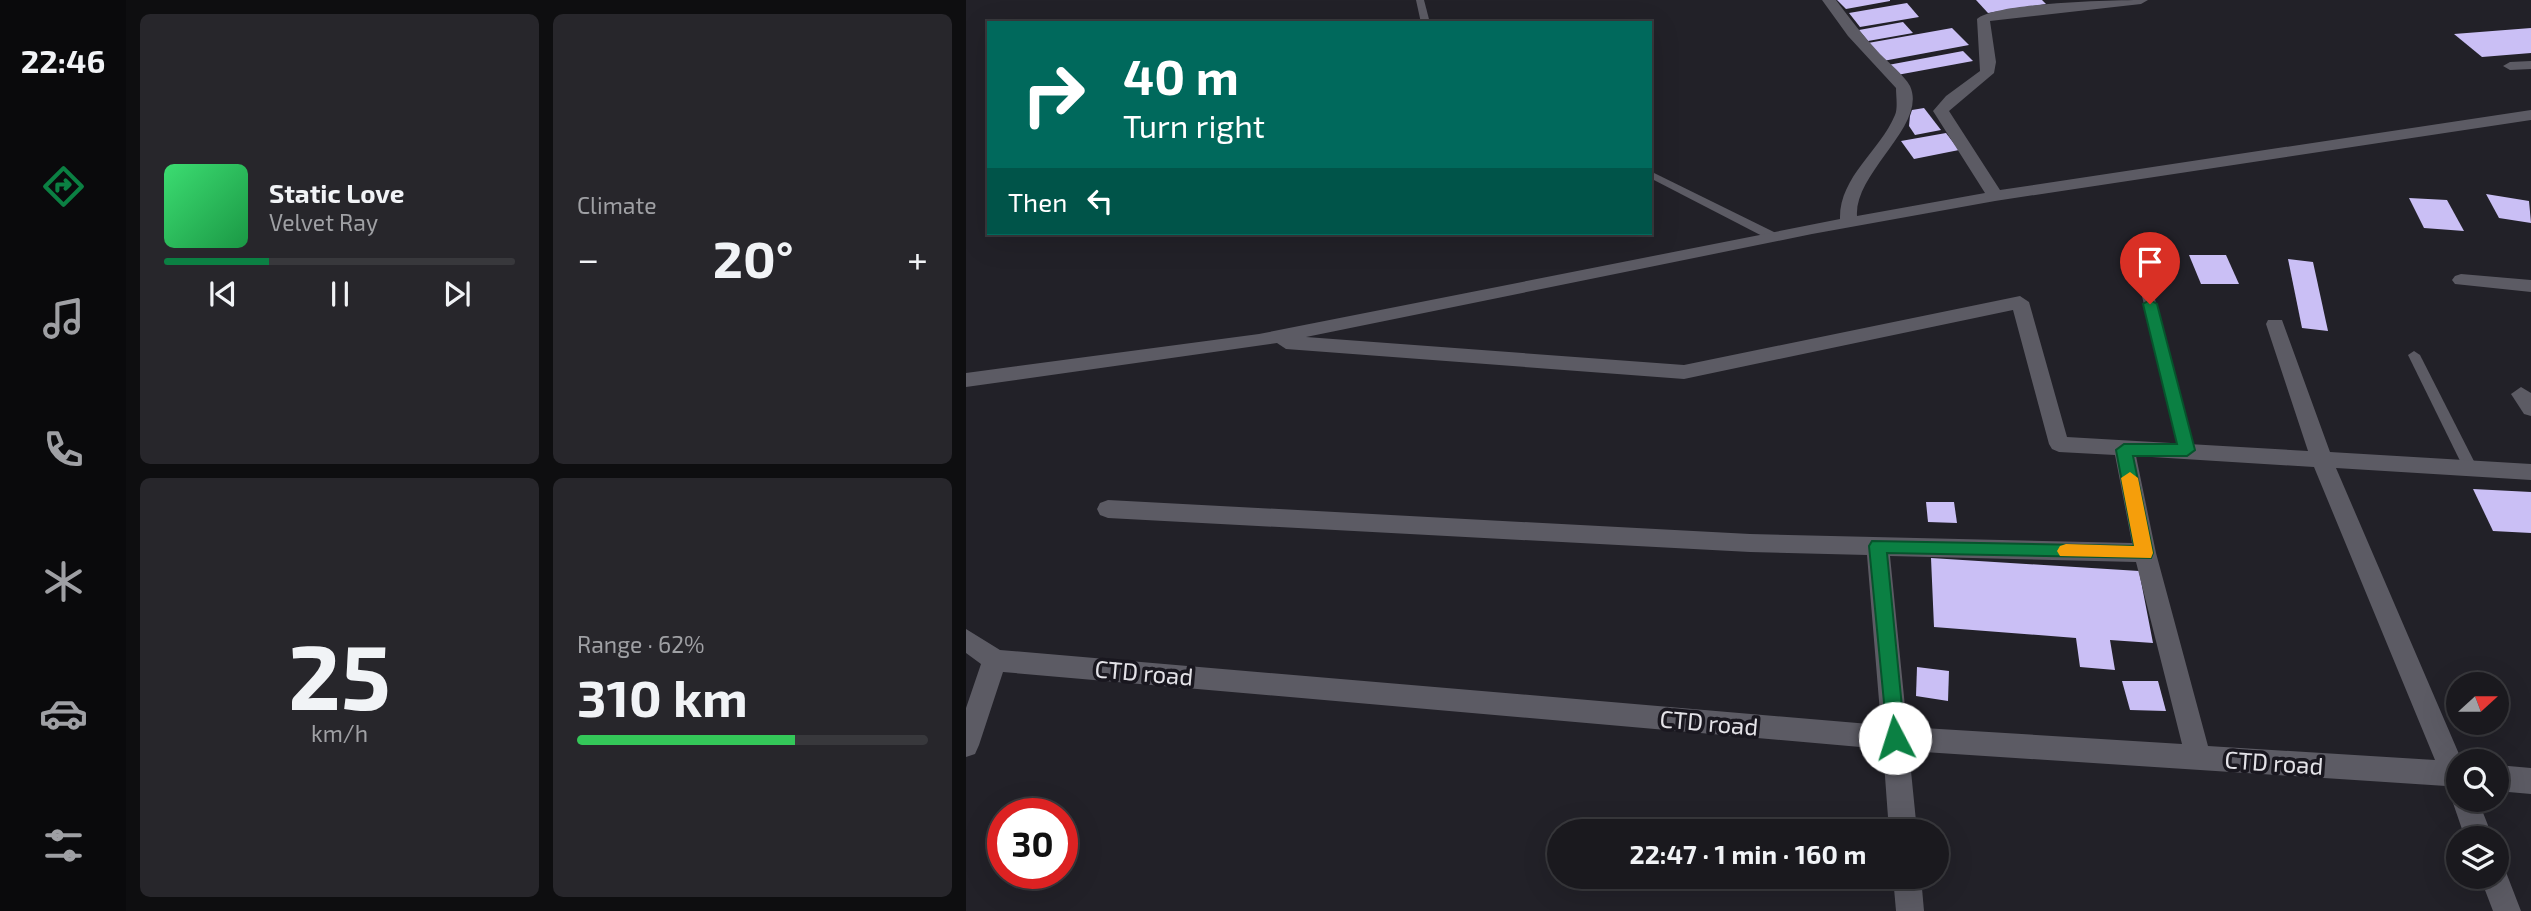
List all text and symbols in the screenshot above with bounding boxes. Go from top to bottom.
text: 22:46 [21,41,105,79]
text: 40 m [1123,46,1239,105]
icon: right [1008,49,1099,140]
text: Turn right [1123,106,1265,144]
icon: directions [39,162,88,211]
text: Static Love [269,177,405,208]
icon: left [1081,182,1119,220]
text: Then [1008,186,1067,217]
text: Climate [577,191,657,219]
text: Velvet Ray [269,208,378,236]
text: 20° [713,226,794,288]
pin [2120,232,2180,304]
text: − [577,235,599,281]
text: + [907,235,928,281]
icon: arrive [2131,243,2169,281]
icon: previous [204,275,242,313]
icon: pause [321,275,359,313]
icon: next [438,275,476,313]
icon: music [39,294,88,343]
icon: phone [39,425,88,474]
icon: climate [39,557,88,606]
text: 25 [288,619,391,728]
text: Range · 62% [577,630,705,658]
street label: CTD road [1094,653,1194,691]
text: 310 km [577,665,748,727]
north arrow [2446,672,2510,735]
map controls [2446,672,2509,889]
icon: car [39,689,88,738]
position arrow [1858,701,1932,775]
street label: CTD road [1659,703,1759,741]
text: km/h [311,719,368,747]
street label: CTD road [2224,744,2324,780]
button: search [2446,749,2509,812]
speed limit sign: 30 [987,798,1078,889]
icon: filters [39,821,88,870]
button: layers [2446,826,2509,889]
text: 22:47 · 1 min · 160 m [1630,838,1866,869]

